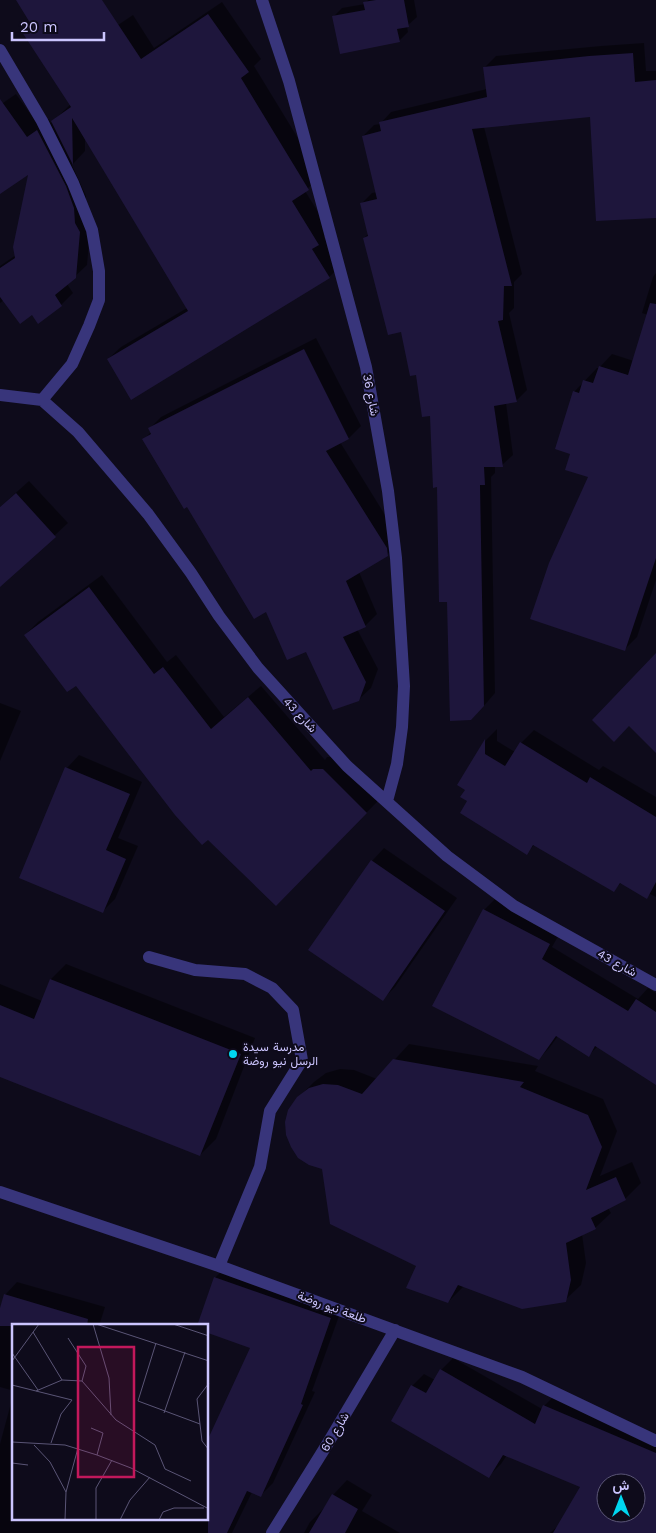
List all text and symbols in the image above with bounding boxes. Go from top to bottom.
scale bar [12,10,105,42]
text: 20 m [20,18,58,36]
street label: شارع 36 [358,373,382,418]
street label: شارع 43 [279,695,320,737]
street label: شارع 43 [594,947,639,981]
place label: مدرسة سيدة الرسل نيو روضة [243,1040,318,1069]
marker: مدرسة سيدة الرسل نيو روضة [227,1048,239,1060]
street label: طلعة نيو روضة [295,1288,368,1327]
inset map [12,1324,209,1520]
street label: شارع 60 [318,1410,354,1455]
north arrow [596,1473,646,1523]
text: ش [613,1477,630,1494]

